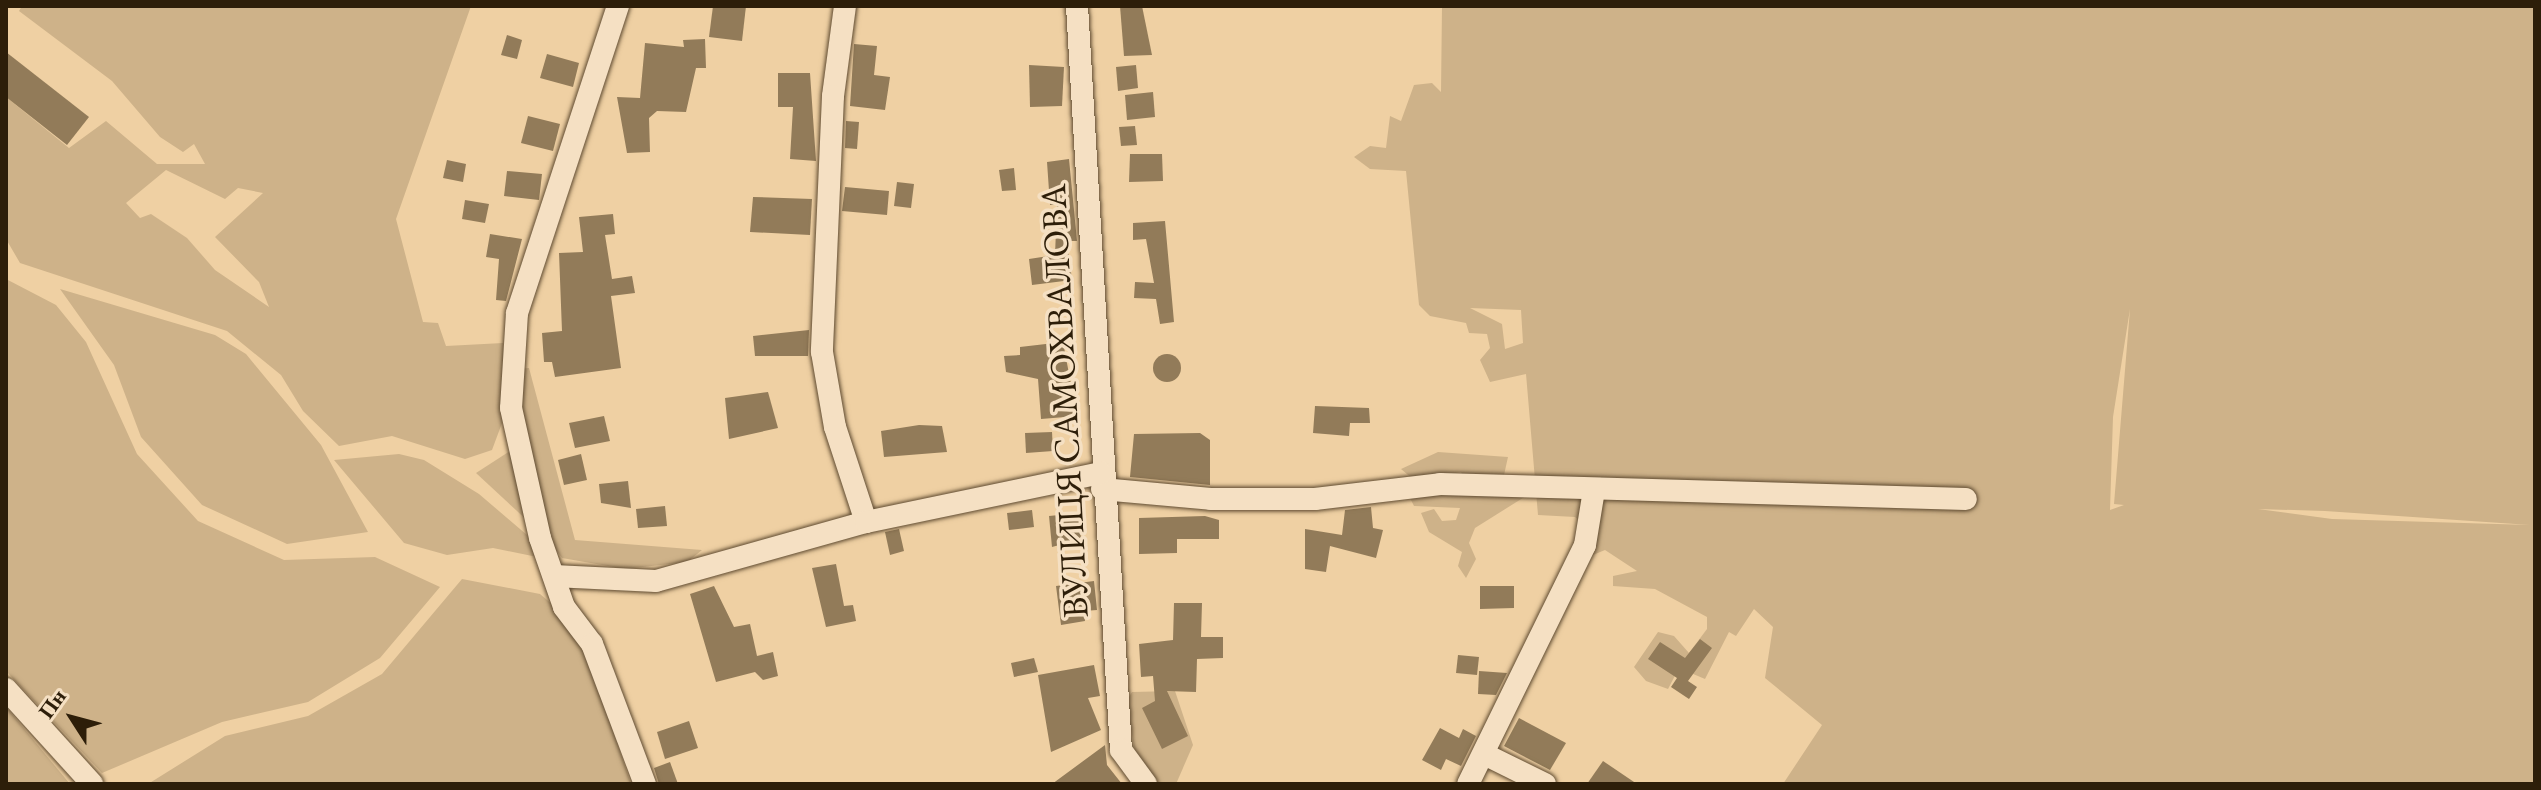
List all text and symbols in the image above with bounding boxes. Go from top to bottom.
street label: ВУЛИЦЯ САМОХВАЛОВА [1031,183,1097,619]
north arrow [32,678,112,758]
text: Пн [32,683,73,724]

